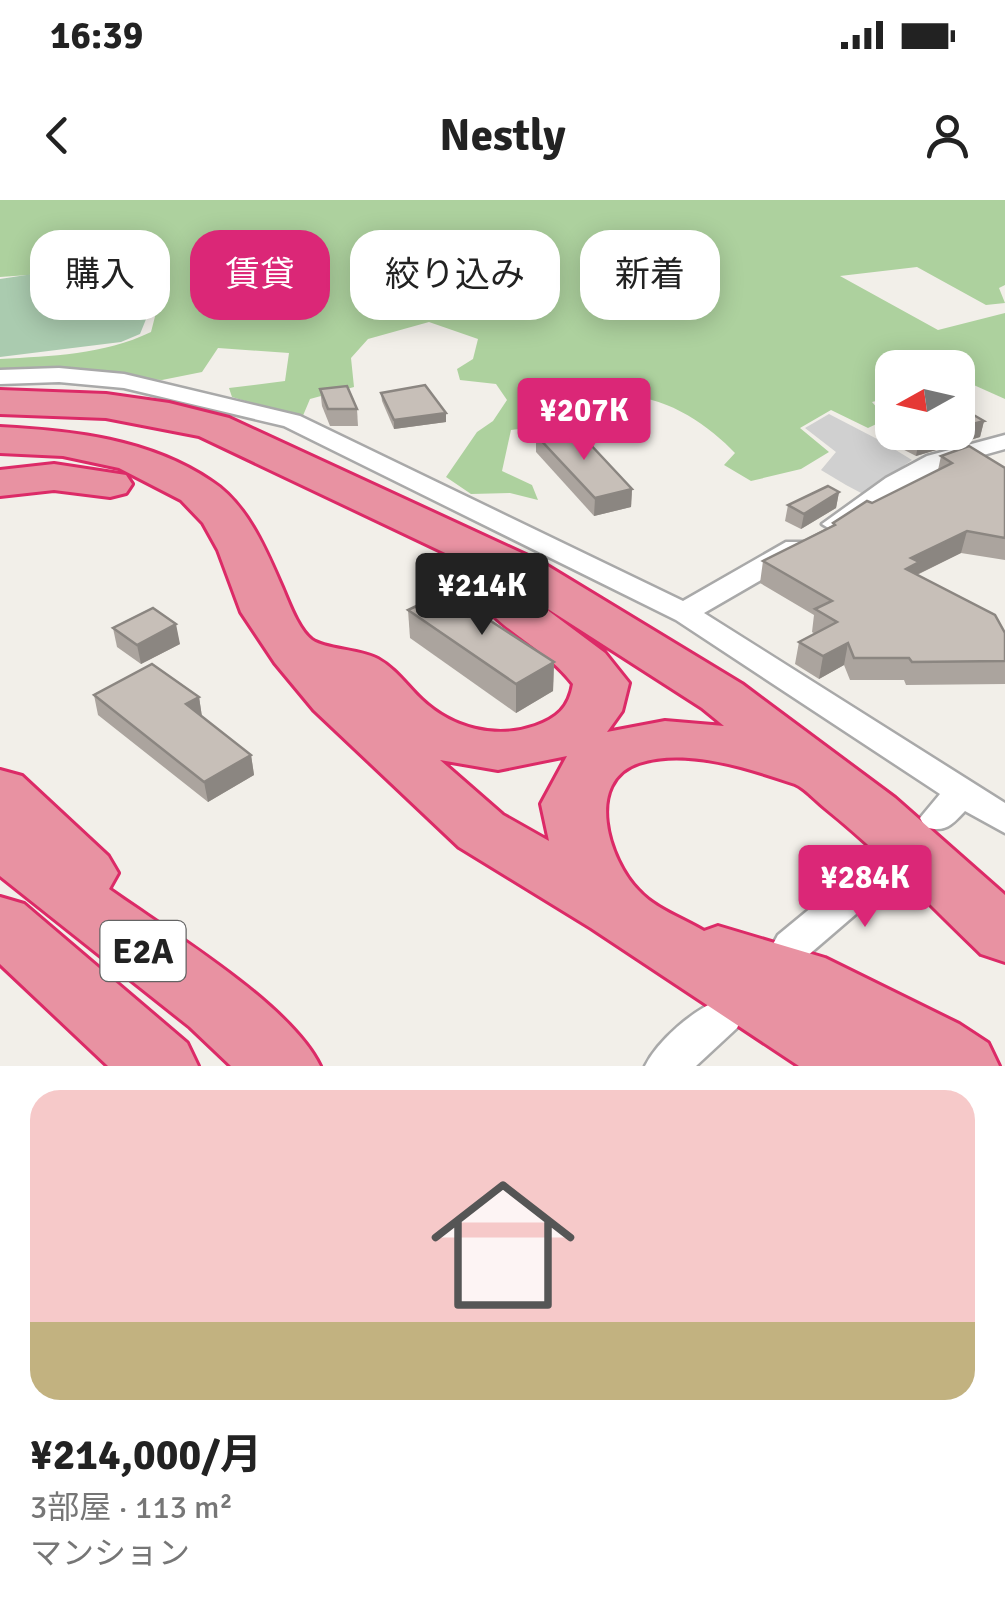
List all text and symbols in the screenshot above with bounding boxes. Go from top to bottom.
text: 16:39 [50,12,143,59]
icon: back [30,108,85,163]
text: Nestly [439,108,566,163]
icon: person [920,108,975,163]
chip: 購入 [30,230,170,320]
chip: 賃貸 [190,230,330,320]
chip: 絞り込み [350,230,560,320]
chip: 新着 [580,230,720,320]
north arrow [875,350,975,450]
map controls [875,350,975,450]
pin: ¥207K [514,378,654,463]
text: ¥207K [540,391,628,430]
pin: ¥214K [412,553,552,638]
text: ¥214K [438,566,526,605]
pin: ¥284K [795,845,935,930]
text: ¥284K [821,858,909,897]
road number: E2A [100,921,186,981]
icon: home [413,1155,593,1335]
text: ¥214,000/月 [30,1430,262,1481]
text: 3部屋 · 113 m² [30,1488,233,1527]
text: マンション [30,1534,190,1573]

